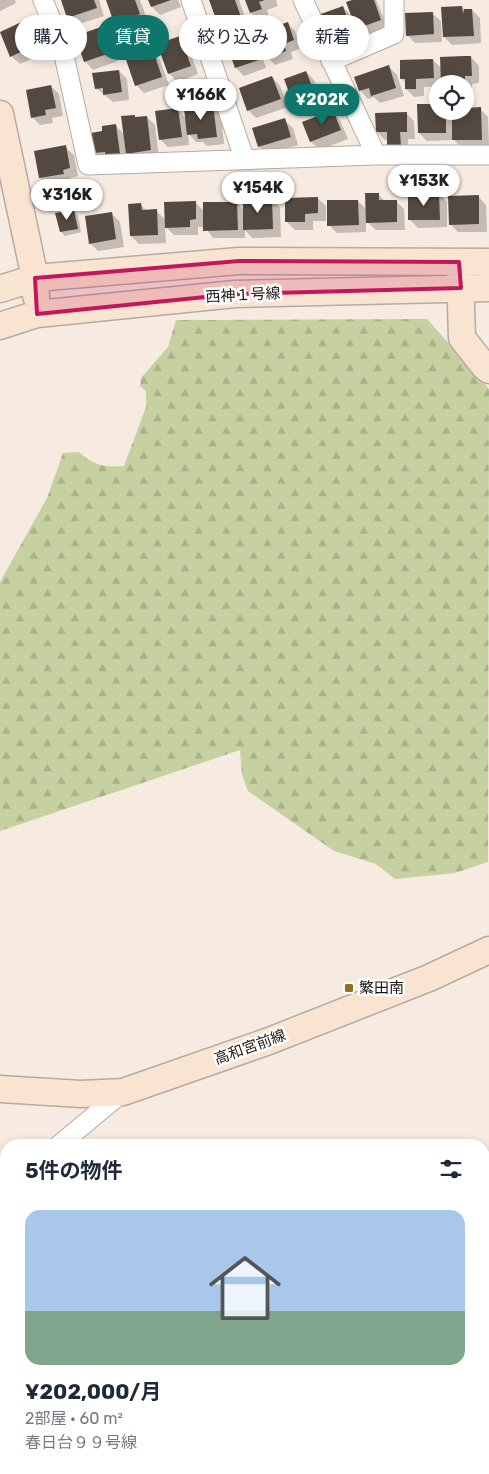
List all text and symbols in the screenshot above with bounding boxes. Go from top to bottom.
chip: 購入 [15,15,87,60]
chip: 賃貸 [97,15,169,60]
chip: 絞り込み [179,15,287,60]
chip: 新着 [297,15,369,60]
map controls [429,75,474,120]
button: locate [429,75,474,120]
pin: ¥166K [166,78,236,121]
pin: ¥202K [287,84,357,126]
text: ¥166K [176,85,226,104]
text: ¥202K [295,90,349,109]
pin: ¥153K [389,164,459,207]
text: ¥153K [399,171,449,190]
pin: ¥154K [223,172,293,214]
pin: ¥316K [32,178,102,221]
text: ¥154K [233,178,283,197]
text: ¥316K [42,185,92,204]
street label: 西神１号線 [205,284,281,306]
place label: 繁田南 [359,979,404,997]
marker: 繁田南 [343,982,355,994]
street label: 高和宮前線 [212,1026,288,1068]
icon: filters [437,1155,465,1183]
text: 5件の物件 [25,1158,123,1183]
icon: home [200,1243,290,1333]
text: ¥202,000/月 [25,1379,161,1404]
text: 2部屋 · 60 m² [25,1409,123,1428]
text: 春日台９９号線 [25,1433,137,1452]

